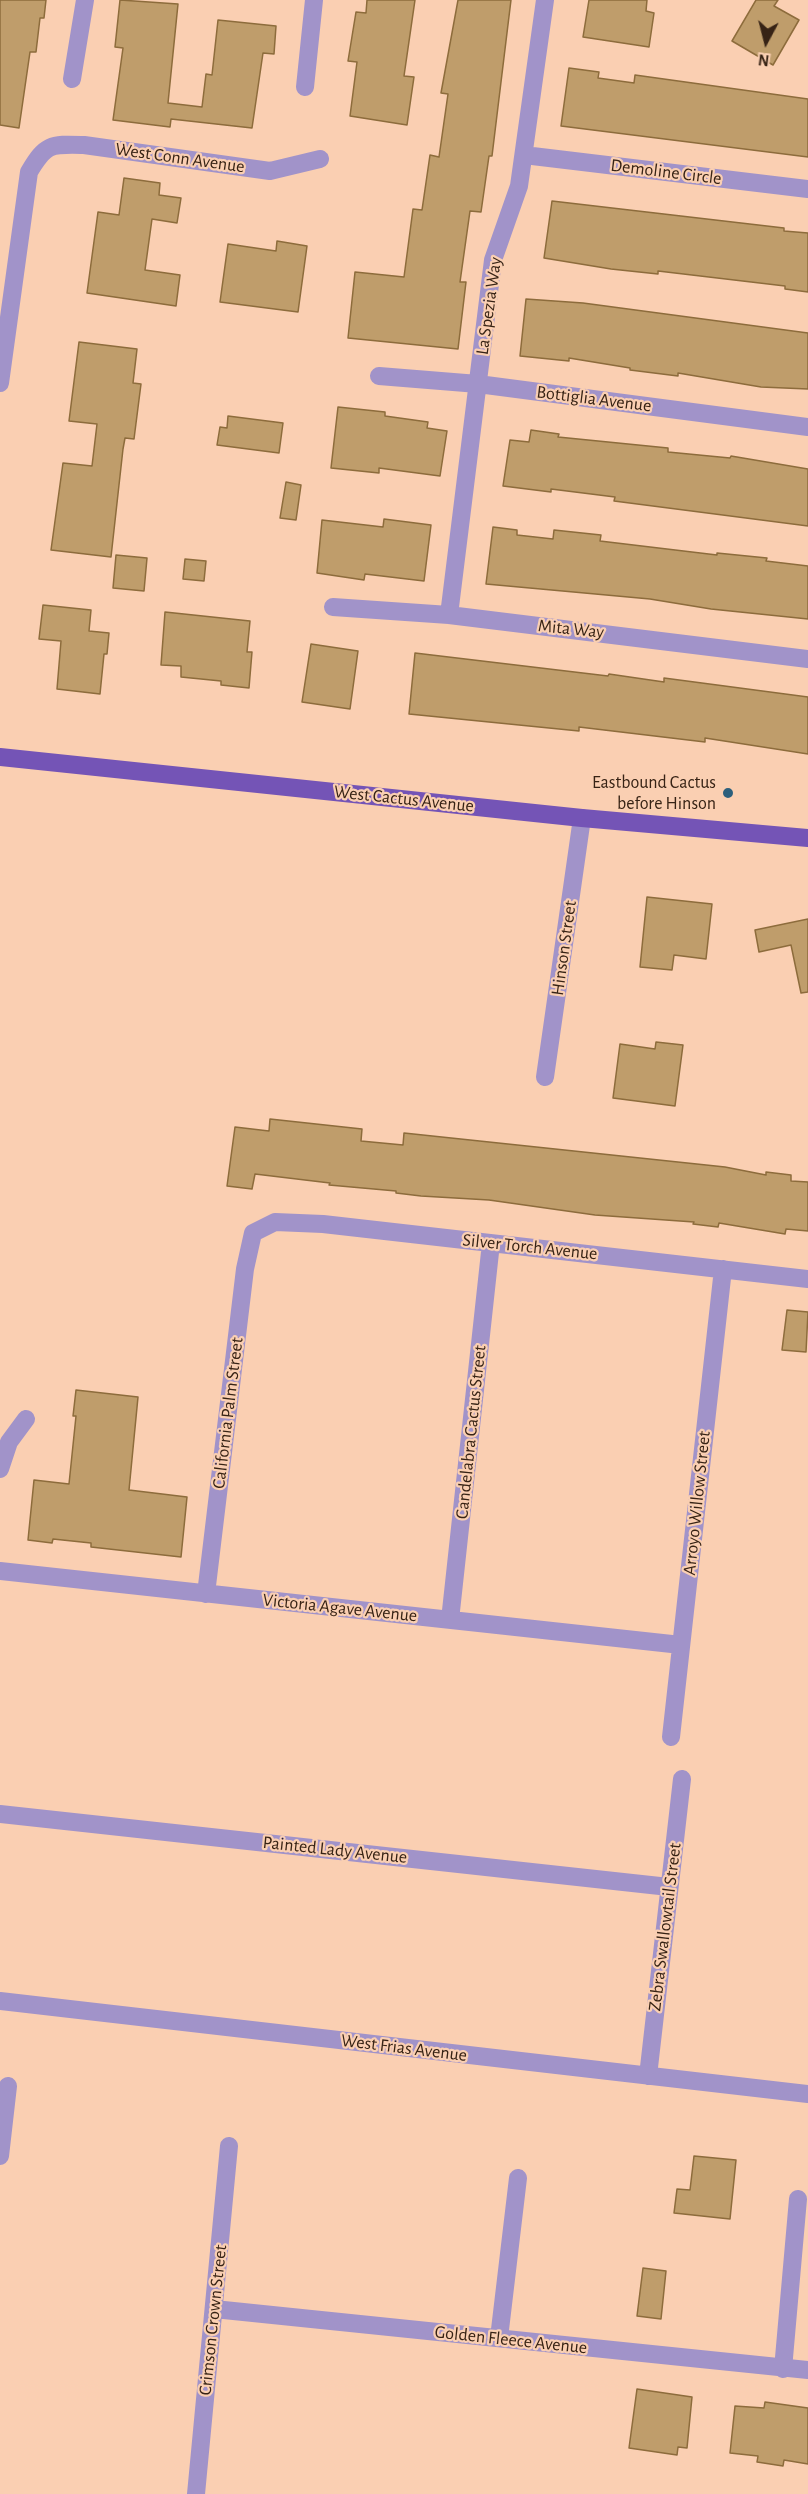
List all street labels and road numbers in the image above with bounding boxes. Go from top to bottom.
street label: West Conn Avenue [114,138,246,178]
street label: Demoline Circle [609,154,723,190]
street label: La Spezia Way [471,256,507,356]
street label: Bottiglia Avenue [535,381,653,417]
street label: Mita Way [537,615,605,643]
street label: West Cactus Avenue [333,781,475,817]
street label: Hinson Street [547,899,581,997]
street label: Silver Torch Avenue [461,1229,599,1265]
street label: California Palm Street [208,1336,248,1490]
street label: Candelabra Cactus Street [451,1344,491,1520]
street label: Arroyo Willow Street [679,1430,715,1576]
street label: Victoria Agave Avenue [262,1589,418,1627]
street label: Painted Lady Avenue [262,1832,408,1868]
street label: Zebra Swallowtail Street [644,1842,686,2012]
street label: West Frias Avenue [340,2030,468,2066]
street label: Crimson Crown Street [194,2244,232,2396]
street label: Golden Fleece Avenue [434,2321,588,2359]

